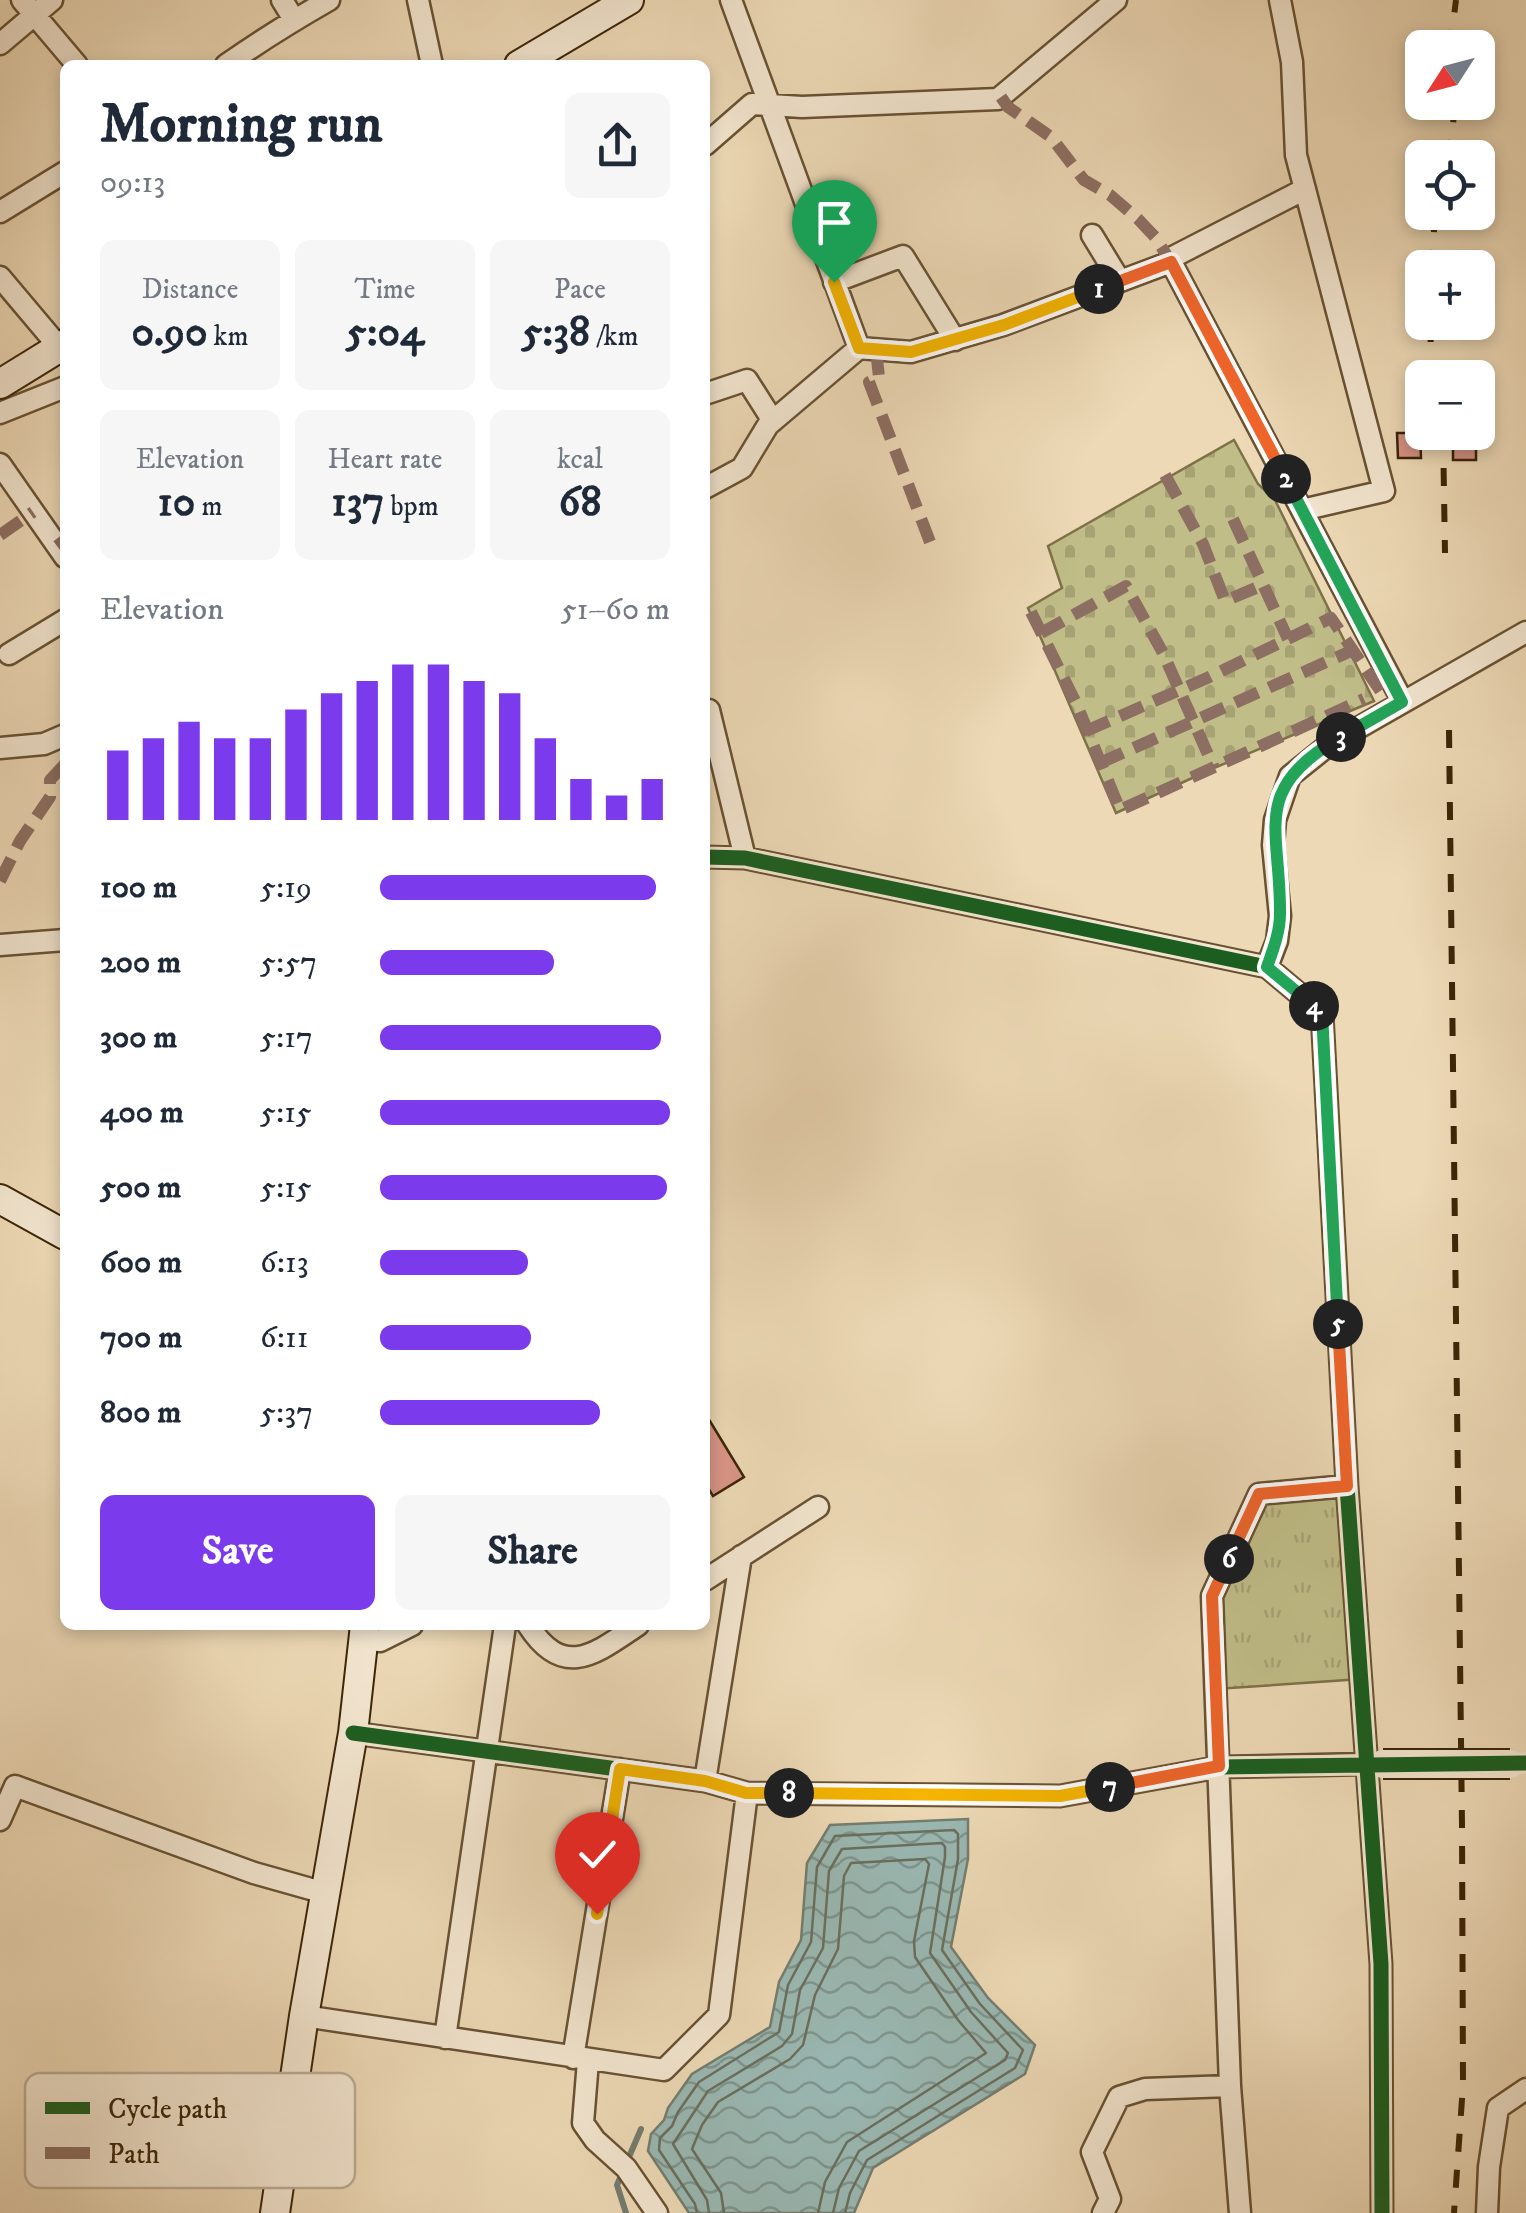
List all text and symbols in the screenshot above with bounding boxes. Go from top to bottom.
north arrow [1405,30,1495,120]
map controls [1405,30,1495,450]
text: Morning run [100,91,382,160]
button: share [565,93,670,198]
button: locate [1405,140,1495,230]
text: 09:13 [100,163,165,203]
pin [792,180,877,283]
icon: arrive [807,195,862,250]
button: + [1405,250,1495,340]
pin: 1 [1074,264,1124,314]
text: 1 [1094,271,1104,306]
text: Distance [142,272,238,307]
text: Time [355,272,415,307]
text: Pace [554,272,606,307]
text: 0.90 [131,307,208,359]
text: 5:04 [346,307,424,359]
text: 5:38 [521,307,590,359]
text: km [208,319,249,354]
text: /km [590,319,639,354]
button: − [1405,360,1495,450]
text: Elevation [136,442,244,477]
text: Heart rate [328,442,442,477]
text: kcal [557,442,603,477]
pin: 2 [1261,454,1311,504]
text: 2 [1279,461,1293,496]
text: 10 [158,477,195,529]
text: 137 [331,477,385,529]
text: 68 [559,477,601,529]
text: m [195,489,222,524]
text: bpm [385,489,439,524]
text: Elevation [100,590,224,630]
text: 51–60 m [561,590,670,630]
pin: 3 [1316,712,1366,762]
text: 3 [1336,719,1346,754]
text: 100 m [100,868,177,908]
text: 5:19 [260,868,312,908]
text: 200 m [100,943,181,983]
text: 5:57 [260,943,317,983]
pin: 4 [1289,981,1339,1031]
text: 4 [1306,988,1322,1023]
text: 300 m [100,1018,177,1058]
text: 5:17 [260,1018,313,1058]
text: 400 m [100,1093,184,1133]
text: 5:15 [260,1093,312,1133]
text: 500 m [100,1168,181,1208]
text: 5:15 [260,1168,312,1208]
text: 600 m [100,1243,182,1283]
text: 6:13 [260,1243,309,1283]
pin: 5 [1313,1299,1363,1349]
text: 5 [1331,1306,1345,1341]
text: 700 m [100,1318,182,1358]
text: 6:11 [260,1318,309,1358]
text: 800 m [100,1393,181,1433]
text: 5:37 [260,1393,313,1433]
button: Save [100,1495,375,1610]
button: Share [395,1495,670,1610]
pin: 6 [1204,1534,1254,1584]
text: 6 [1222,1541,1236,1576]
pin: 7 [1085,1762,1135,1812]
pin: 8 [764,1768,814,1818]
text: 7 [1103,1769,1117,1804]
text: 8 [782,1775,796,1810]
pin [555,1812,640,1915]
icon: check [570,1827,625,1882]
legend [25,2073,355,2188]
text: Cycle path [108,2092,227,2127]
text: Path [108,2137,160,2172]

